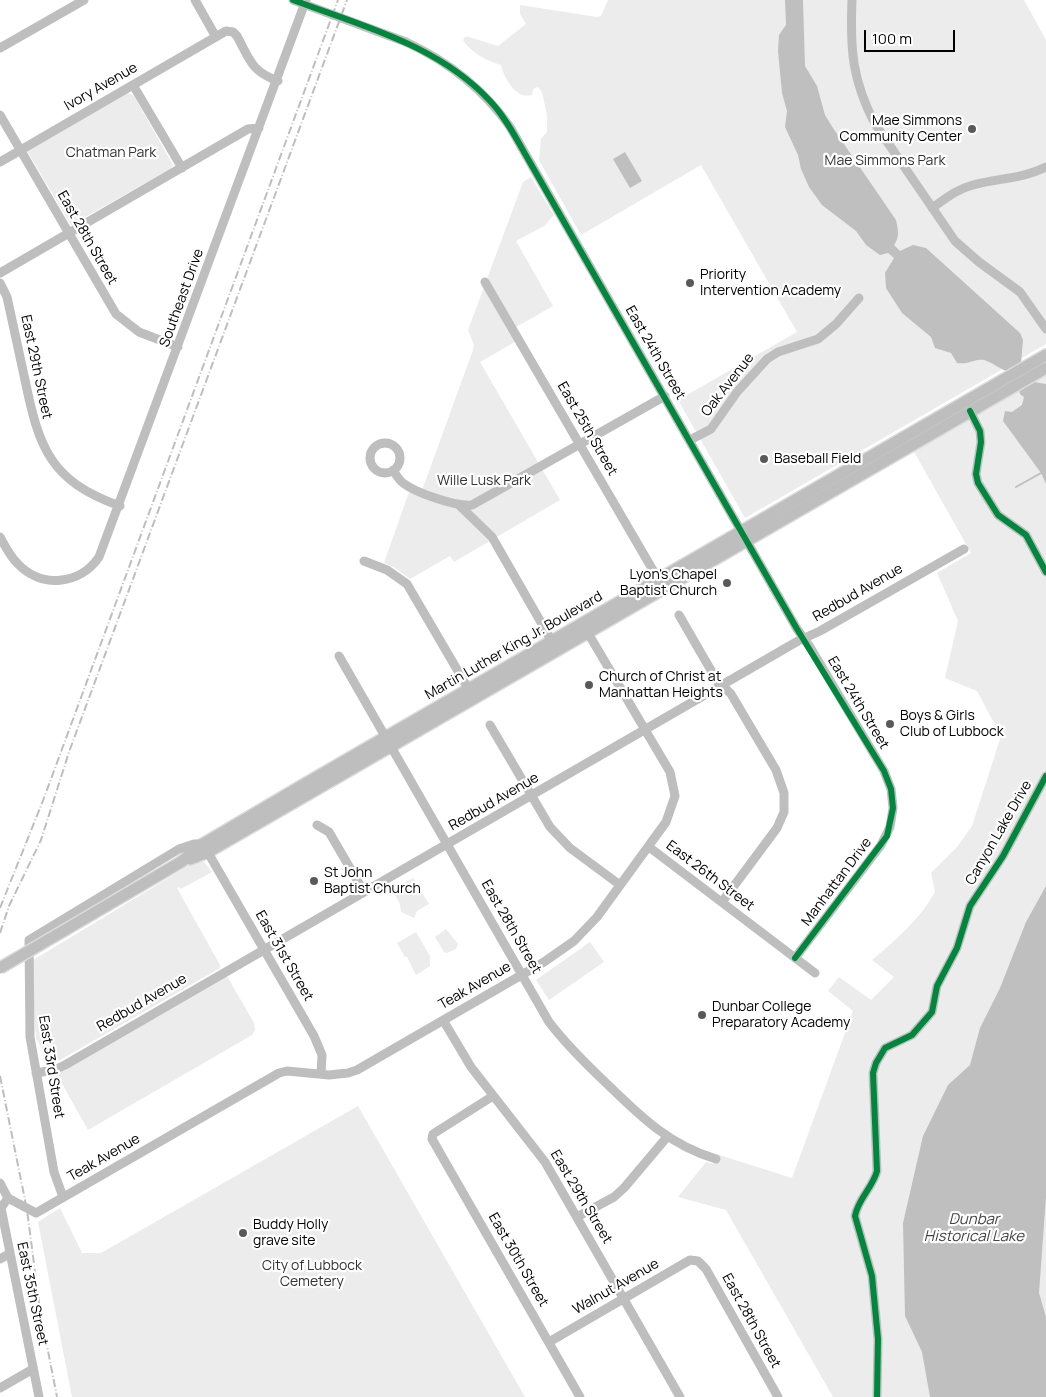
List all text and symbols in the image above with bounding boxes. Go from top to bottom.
scale bar [866,20,957,52]
text: 100 m [872,28,912,49]
street label: Ivory Avenue [62,59,140,115]
place label: Mae Simmons Community Center [840,113,962,146]
marker: Mae Simmons Community Center [966,123,978,135]
park label: Chatman Park [66,145,156,161]
park label: Mae Simmons Park [825,153,945,169]
street label: East 28th Street [53,188,121,288]
street label: Southeast Drive [156,247,208,349]
place label: Priority Intervention Academy [700,267,841,300]
marker: Priority Intervention Academy [684,277,696,289]
street label: East 24th Street [621,303,689,403]
street label: East 29th Street [17,313,55,421]
street label: Oak Avenue [698,350,758,420]
street label: East 25th Street [553,379,621,479]
place label: Baseball Field [774,451,861,467]
marker: Baseball Field [758,453,770,465]
park label: Wille Lusk Park [437,473,531,489]
street label: Redbud Avenue [810,560,906,626]
place label: Lyon's Chapel Baptist Church [620,567,717,600]
marker: Lyon's Chapel Baptist Church [721,577,733,589]
street label: Martin Luther King Jr. Boulevard [422,588,606,704]
street label: East 24th Street [824,654,892,752]
place label: Church of Christ at Manhattan Heights [599,669,723,702]
marker: Church of Christ at Manhattan Heights [583,679,595,691]
place label: Boys & Girls Club of Lubbock [900,708,1004,740]
marker: Boys & Girls Club of Lubbock [884,718,896,730]
street label: Redbud Avenue [446,769,542,835]
street label: Canyon Lake Drive [962,778,1036,888]
street label: Manhattan Drive [798,835,876,929]
street label: East 26th Street [663,837,757,915]
place label: St John Baptist Church [324,865,421,898]
marker: St John Baptist Church [308,875,320,887]
street label: East 28th Street [477,877,545,977]
street label: East 31st Street [251,908,317,1004]
street label: Teak Avenue [436,959,514,1013]
street label: Redbud Avenue [94,970,190,1036]
place label: Dunbar College Preparatory Academy [712,999,850,1032]
marker: Dunbar College Preparatory Academy [696,1009,708,1021]
street label: East 33rd Street [35,1014,67,1120]
street label: Teak Avenue [65,1131,143,1185]
street label: East 29th Street [546,1147,616,1247]
street label: East 30th Street [484,1210,552,1310]
water label: Dunbar Historical Lake [924,1211,1024,1246]
place label: Buddy Holly grave site [253,1217,328,1250]
marker: Buddy Holly grave site [237,1227,249,1239]
street label: East 35th Street [13,1241,51,1347]
street label: Walnut Avenue [570,1256,662,1318]
park label: City of Lubbock Cemetery [262,1258,362,1290]
street label: East 28th Street [718,1271,784,1371]

